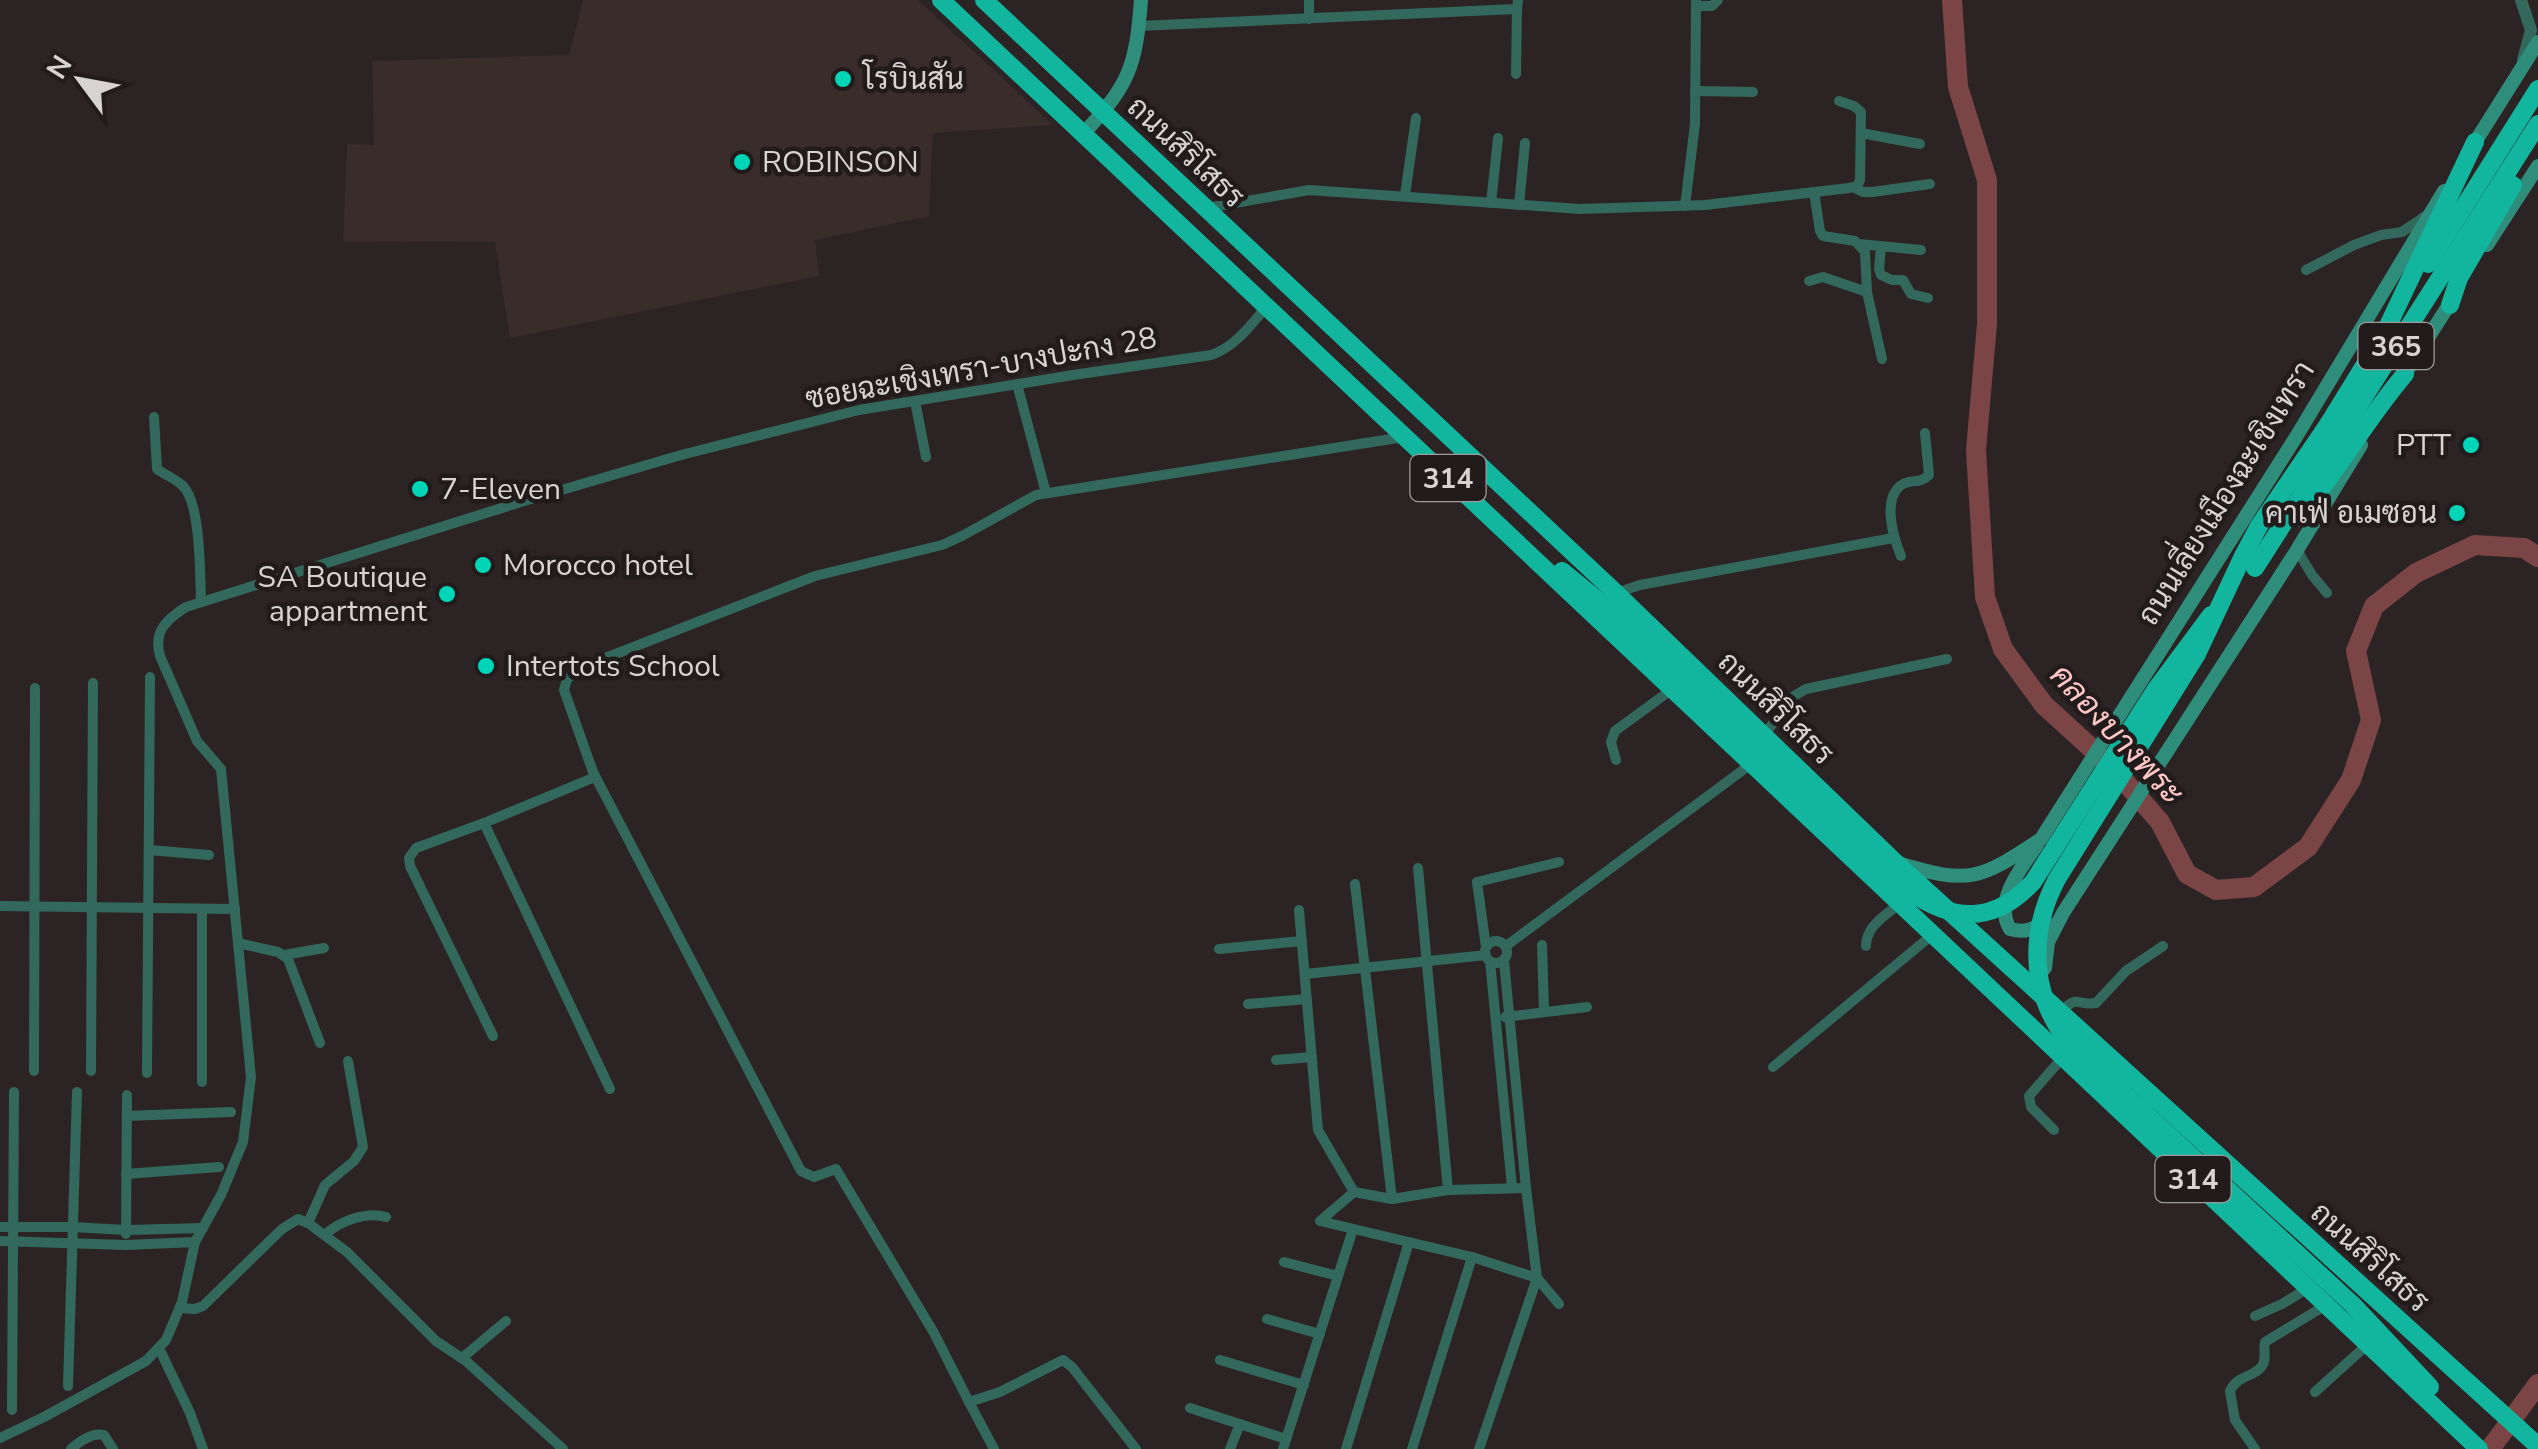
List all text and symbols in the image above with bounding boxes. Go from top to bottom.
north arrow [30,30,130,130]
text: N [38,48,81,86]
place label: โรบินสัน [861,59,964,100]
marker: โรบินสัน [832,68,854,90]
street label: ถนนสิริโสธร [1118,87,1253,218]
place label: ROBINSON [762,142,919,183]
marker: ROBINSON [731,151,753,173]
street label: ซอยฉะเชิงเทรา-บางปะกง 28 [802,317,1160,420]
road number: 365 [2358,323,2434,369]
street label: ถนนเลี่ยงเมืองฉะเชิงเทรา [2123,350,2324,633]
place label: PTT [2396,425,2451,466]
marker: PTT [2460,434,2482,456]
road number: 314 [1410,455,1486,501]
place label: 7-Eleven [440,469,561,510]
marker: 7-Eleven [409,478,431,500]
place label: คาเฟ่ อเมซอน [2265,493,2437,534]
marker: คาเฟ่ อเมซอน [2446,502,2468,524]
place label: Morocco hotel [503,545,693,586]
marker: Morocco hotel [472,554,494,576]
place label: SA Boutique appartment [257,557,427,632]
marker: SA Boutique appartment [436,583,458,605]
street label: ถนนสิริโสธร [1708,643,1843,774]
place label: Intertots School [506,646,720,687]
marker: Intertots School [475,655,497,677]
water label: คลองบางพระ [2040,655,2193,814]
road number: 314 [2156,1156,2230,1202]
street label: ถนนสิริโสธร [2301,1193,2438,1322]

